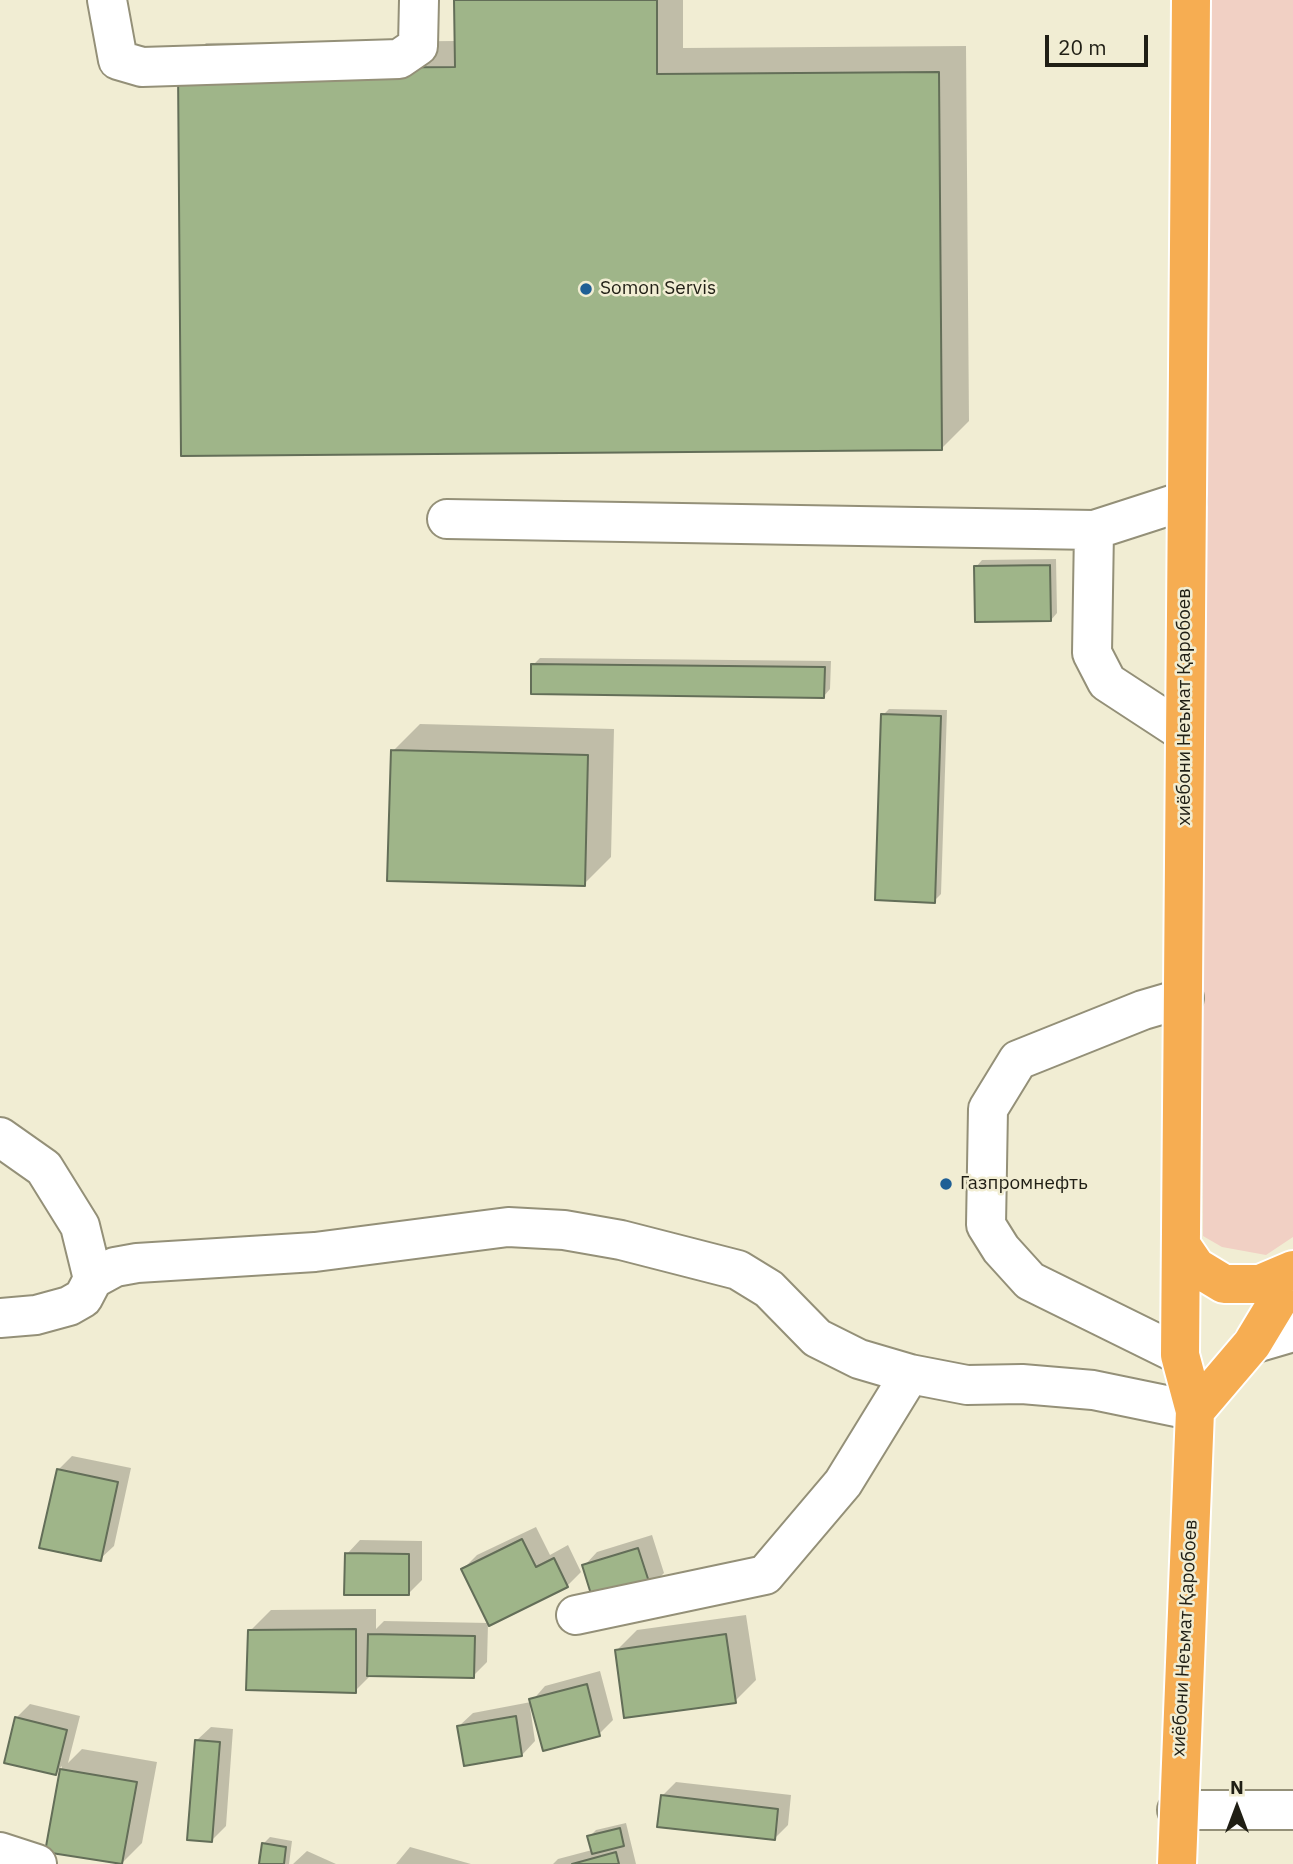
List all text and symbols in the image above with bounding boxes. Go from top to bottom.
scale bar [1048,21,1151,65]
text: 20 m [1058,33,1107,61]
place label: Somon Servis [600,278,716,300]
marker: Somon Servis [578,281,594,297]
street label: хиёбони Неъмат Қаробоев [1174,588,1196,826]
place label: Газпромнефть [960,1173,1088,1195]
marker: Газпромнефть [938,1176,954,1192]
street label: хиёбони Неъмат Қаробоев [1167,1519,1203,1757]
north arrow [1202,1773,1272,1843]
text: N [1230,1775,1244,1799]

